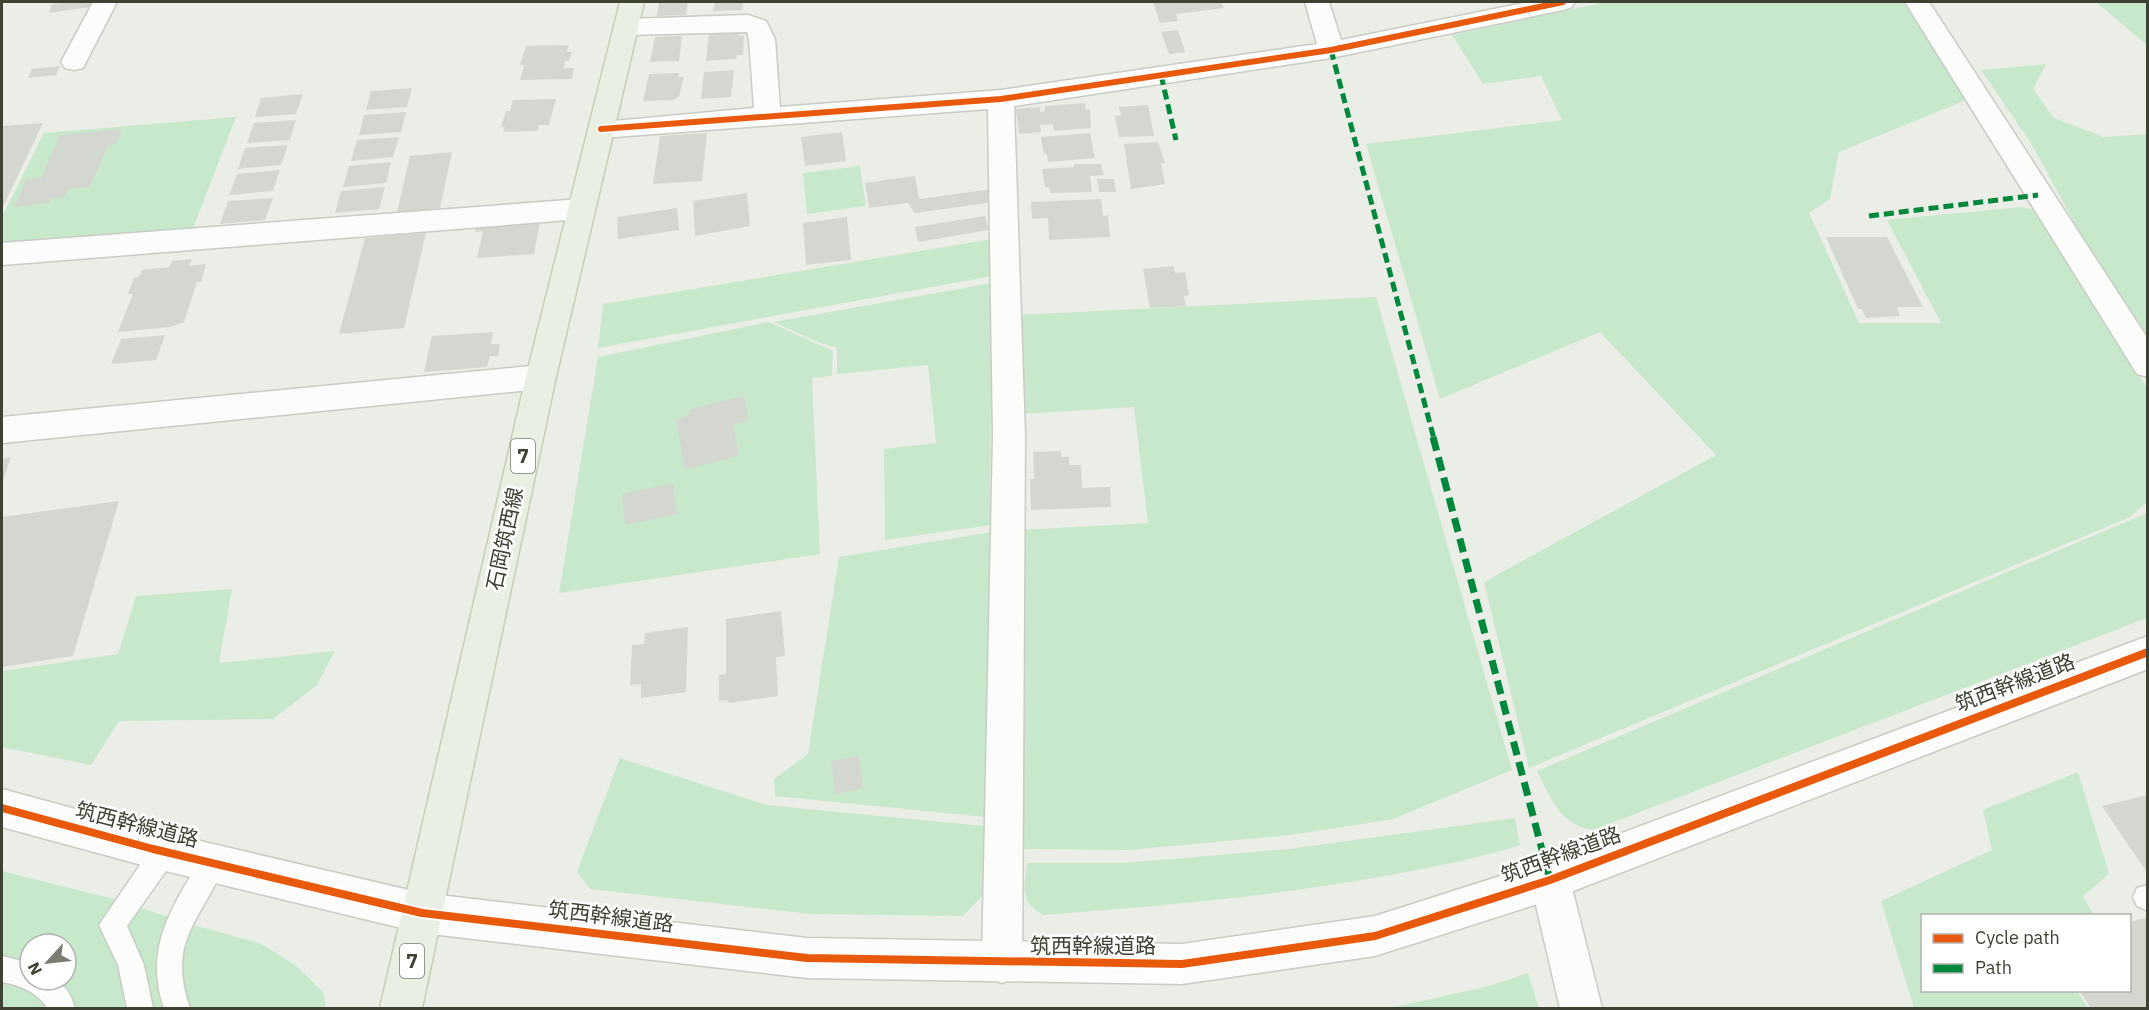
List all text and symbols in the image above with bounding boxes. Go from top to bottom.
road number: 7 [511,439,535,473]
street label: 石岡筑西線 [479,485,529,593]
street label: 筑西幹線道路 [1951,646,2078,718]
street label: 筑西幹線道路 [73,795,202,853]
street label: 筑西幹線道路 [1497,819,1625,889]
street label: 筑西幹線道路 [547,894,675,938]
legend [1921,914,2131,992]
text: Cycle path [1975,926,2060,949]
street label: 筑西幹線道路 [1030,931,1156,959]
north arrow [18,932,78,992]
road number: 7 [400,944,424,978]
text: Path [1975,956,2012,979]
text: N [23,959,46,979]

